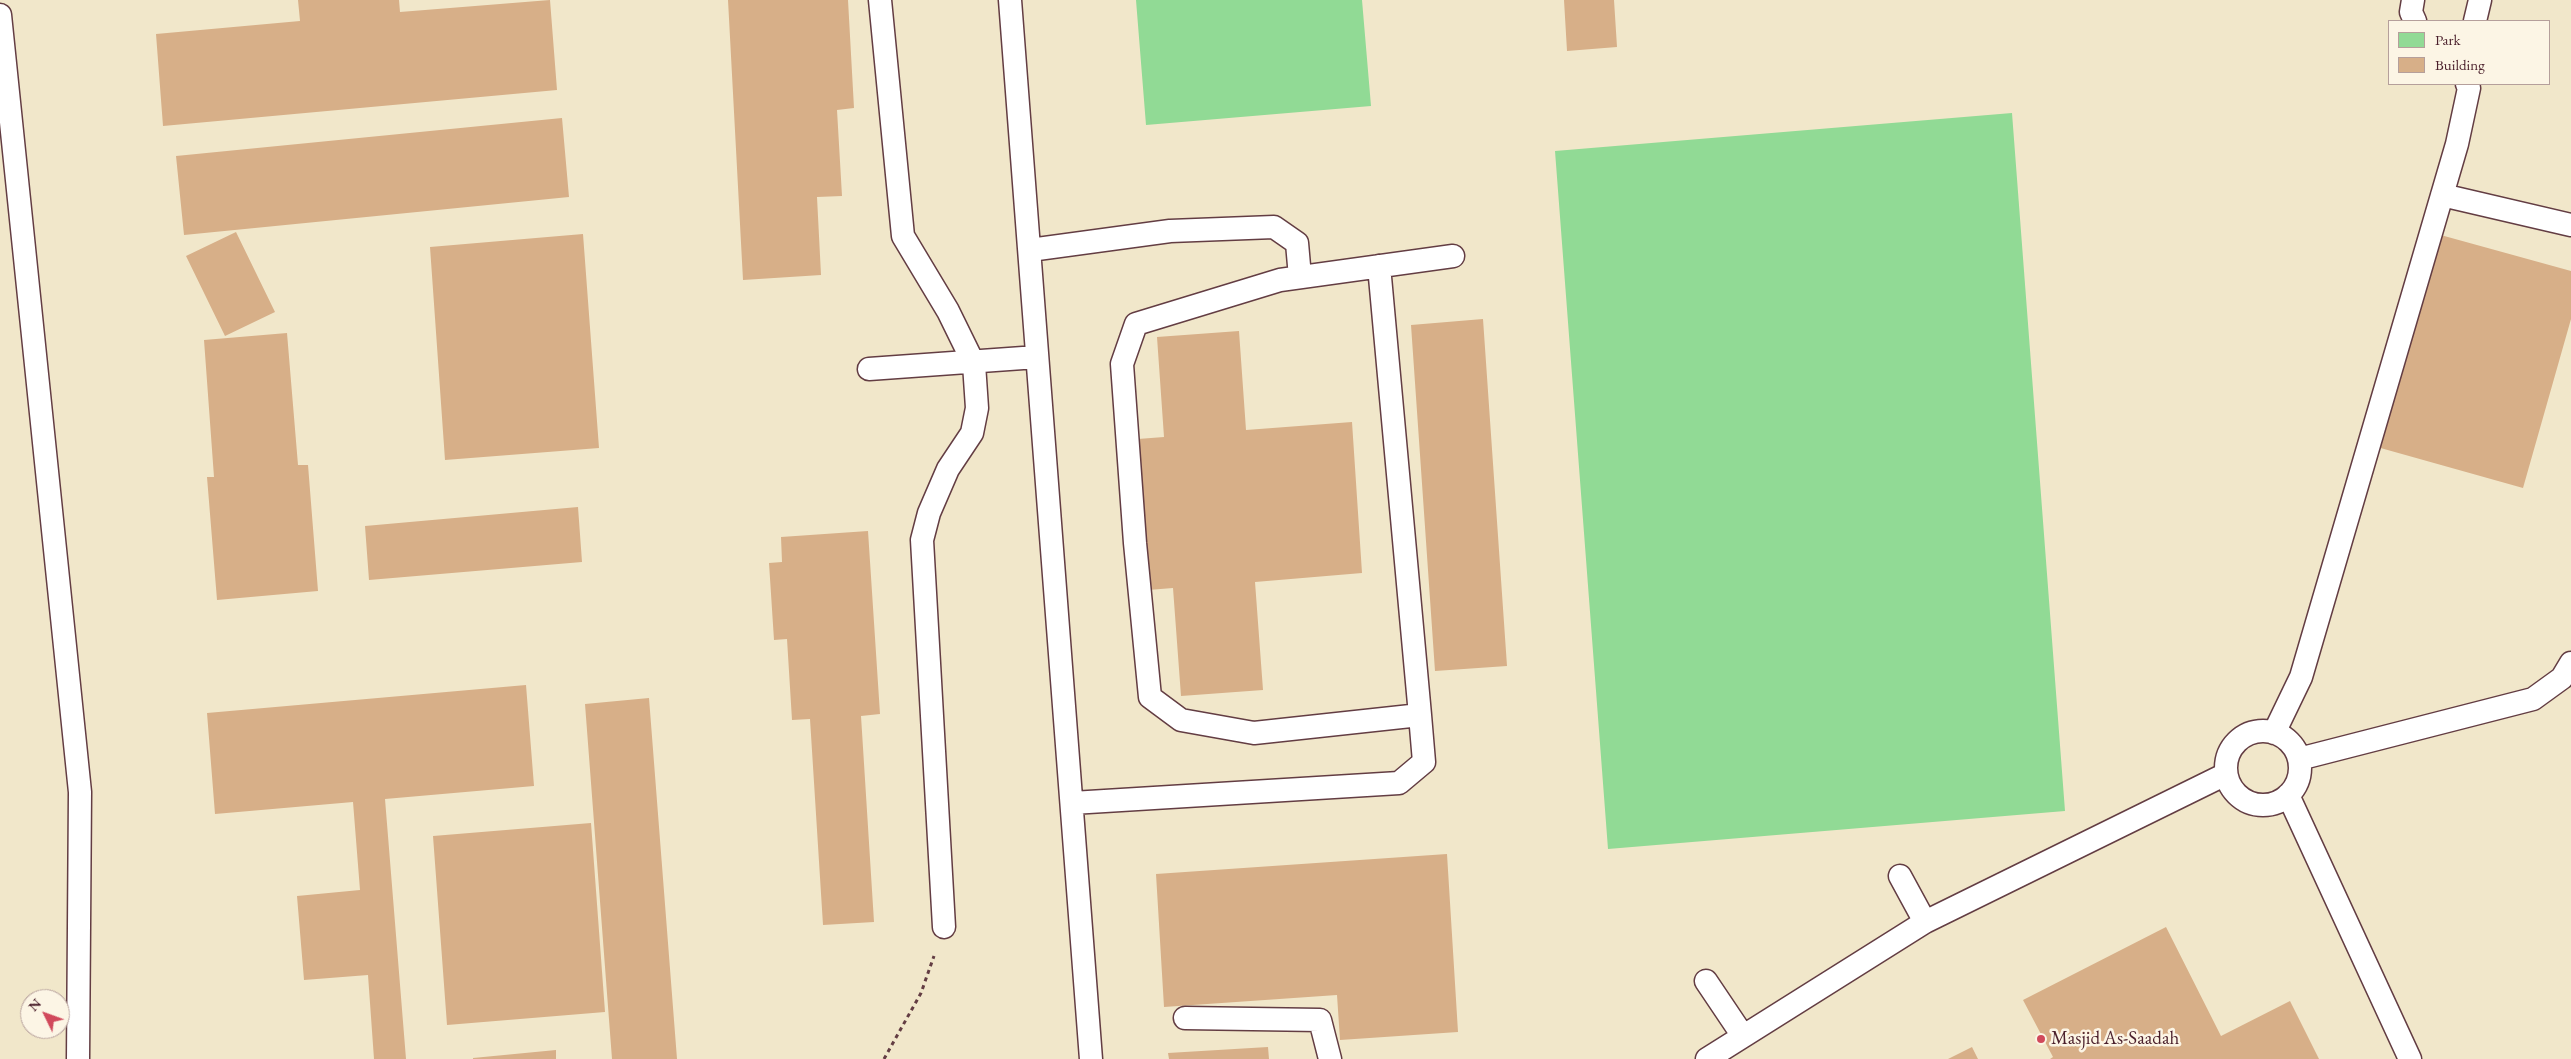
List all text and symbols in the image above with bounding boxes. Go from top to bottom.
legend [2388,20,2551,85]
text: Park [2435,30,2461,49]
text: Building [2435,55,2485,74]
north arrow [20,989,70,1039]
text: N [24,994,45,1015]
place label: Masjid As-Saadah [2051,1028,2179,1050]
marker: Masjid As-Saadah [2035,1033,2047,1045]

